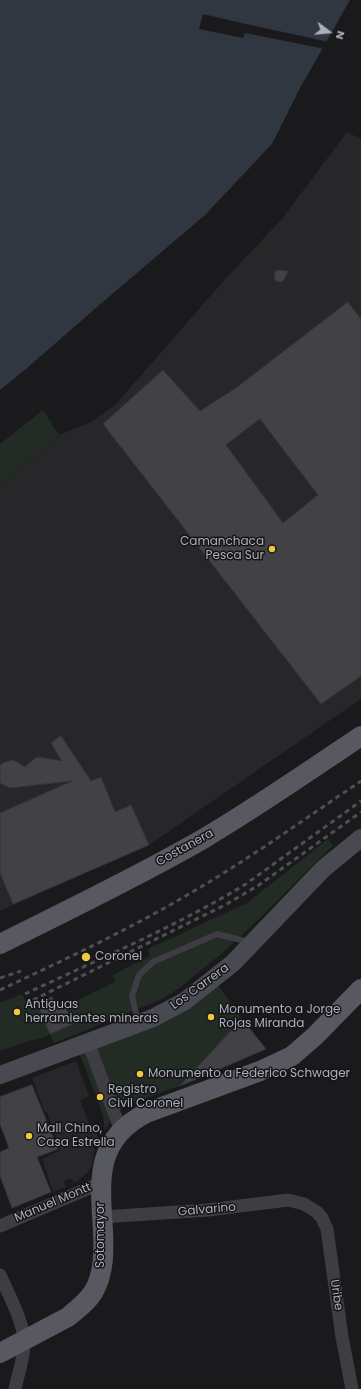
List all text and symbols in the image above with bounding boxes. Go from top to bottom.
north arrow [309,12,349,52]
text: N [332,29,349,41]
place label: Camanchaca Pesca Sur [180,535,264,563]
marker: Camanchaca Pesca Sur [267,544,277,554]
street label: Costanera [154,826,216,870]
place label: Coronel [95,950,142,964]
marker: Coronel [80,951,92,963]
street label: Los Carrera [168,961,232,1013]
place label: Antiguas herramientes mineras [25,998,158,1026]
place label: Monumento a Jorge Rojas Miranda [219,1003,340,1031]
marker: Antiguas herramientes mineras [12,1007,22,1017]
marker: Monumento a Jorge Rojas Miranda [206,1012,216,1022]
place label: Monumento a Federico Schwager [148,1067,350,1081]
marker: Monumento a Federico Schwager [135,1069,145,1079]
place label: Registro Civil Coronel [108,1083,183,1111]
marker: Registro Civil Coronel [95,1092,105,1102]
place label: Mall Chino, Casa Estrella [37,1122,115,1150]
marker: Mall Chino, Casa Estrella [24,1131,34,1141]
street label: Manuel Montt [13,1180,93,1226]
street label: Galvarino [177,1200,237,1220]
street label: Sotomayor [94,1202,108,1268]
street label: Uribe [327,1279,345,1311]

